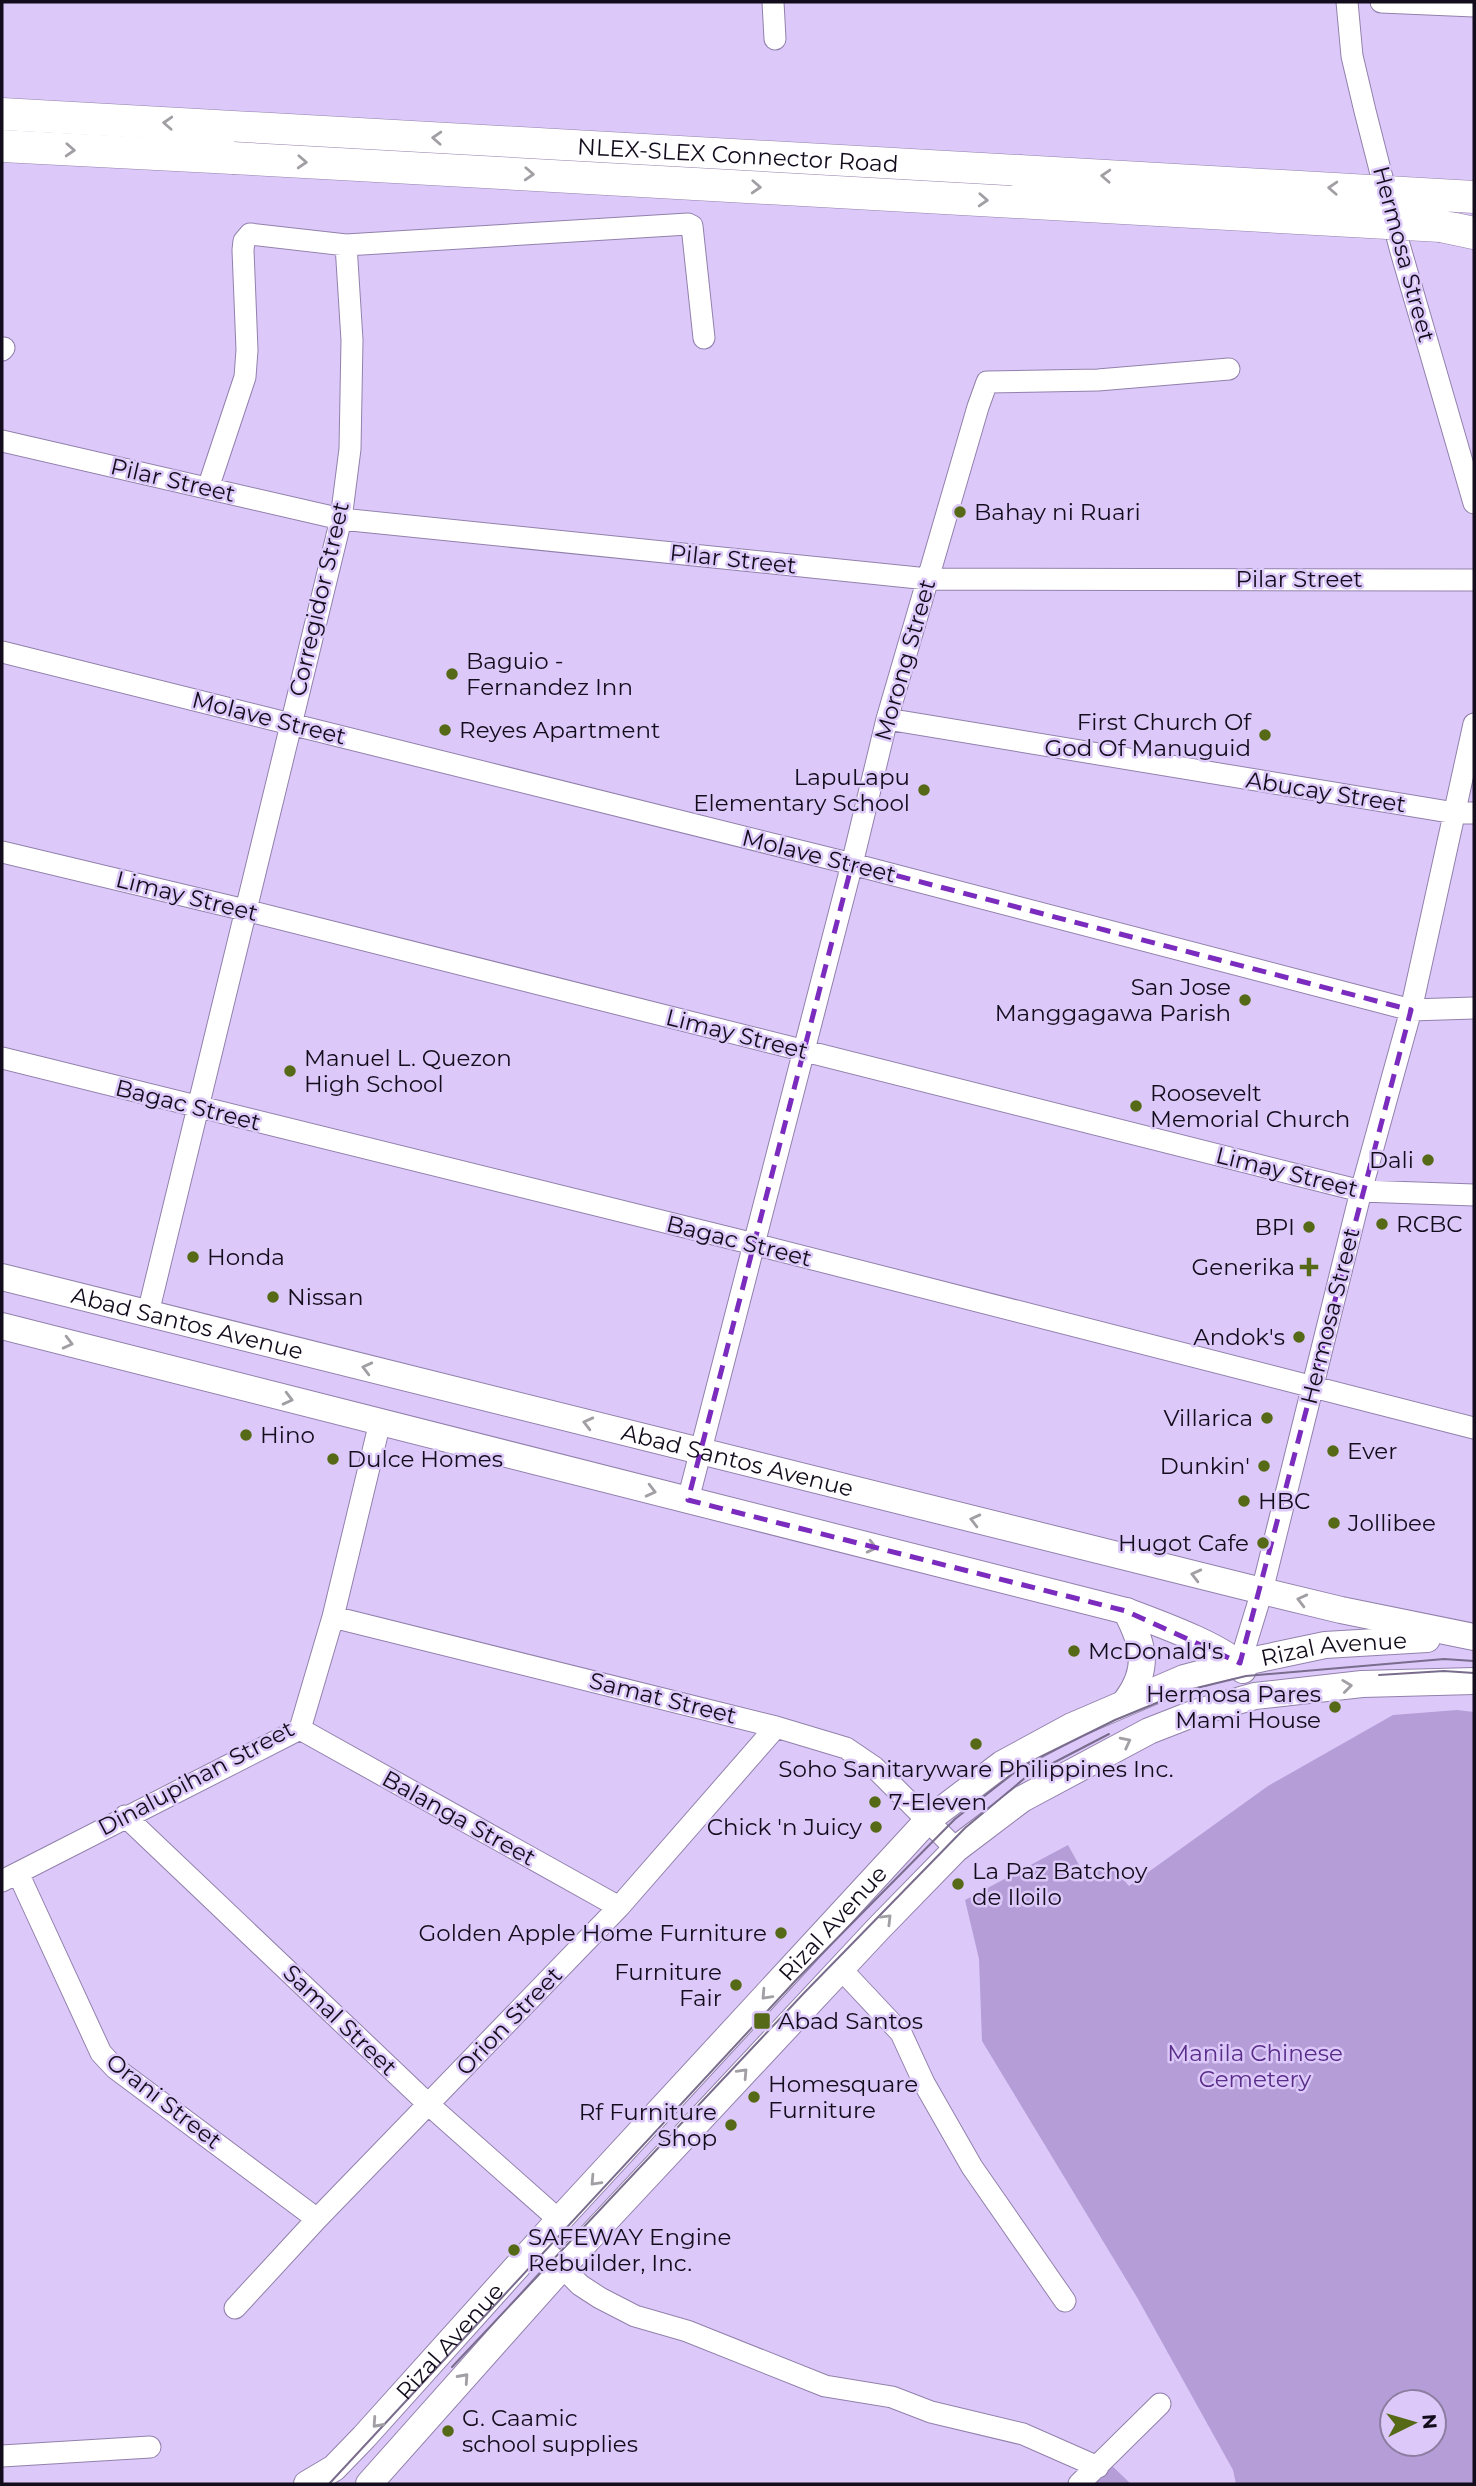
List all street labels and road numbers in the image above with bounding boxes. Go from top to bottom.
street label: NLEX-SLEX Connector Road [576,132,899,178]
street label: Hermosa Street [1367,163,1441,345]
street label: Pilar Street [108,452,238,508]
street label: Corregidor Street [283,499,355,699]
street label: Pilar Street [668,538,798,580]
street label: Pilar Street [1235,565,1363,593]
street label: Morong Street [869,576,941,744]
street label: Molave Street [189,685,349,751]
street label: Abucay Street [1244,766,1408,818]
street label: Molave Street [739,823,899,889]
street label: Limay Street [113,865,261,927]
street label: Limay Street [663,1003,811,1065]
street label: Bagac Street [112,1073,264,1137]
street label: Limay Street [1213,1141,1361,1203]
street label: Bagac Street [663,1209,815,1273]
street label: Hermosa Street [1295,1225,1365,1407]
street label: Abad Santos Avenue [68,1281,306,1366]
street label: Abad Santos Avenue [619,1418,856,1503]
street label: Rizal Avenue [1258,1626,1408,1672]
street label: Samat Street [587,1666,739,1730]
street label: Dinalupihan Street [93,1714,299,1842]
street label: Balanga Street [377,1764,541,1872]
street label: Rizal Avenue [773,1860,893,1987]
street label: Samal Street [277,1959,403,2081]
street label: Orion Street [450,1961,568,2081]
street label: Orani Street [101,2047,227,2155]
street label: Rizal Avenue [390,2277,509,2406]

